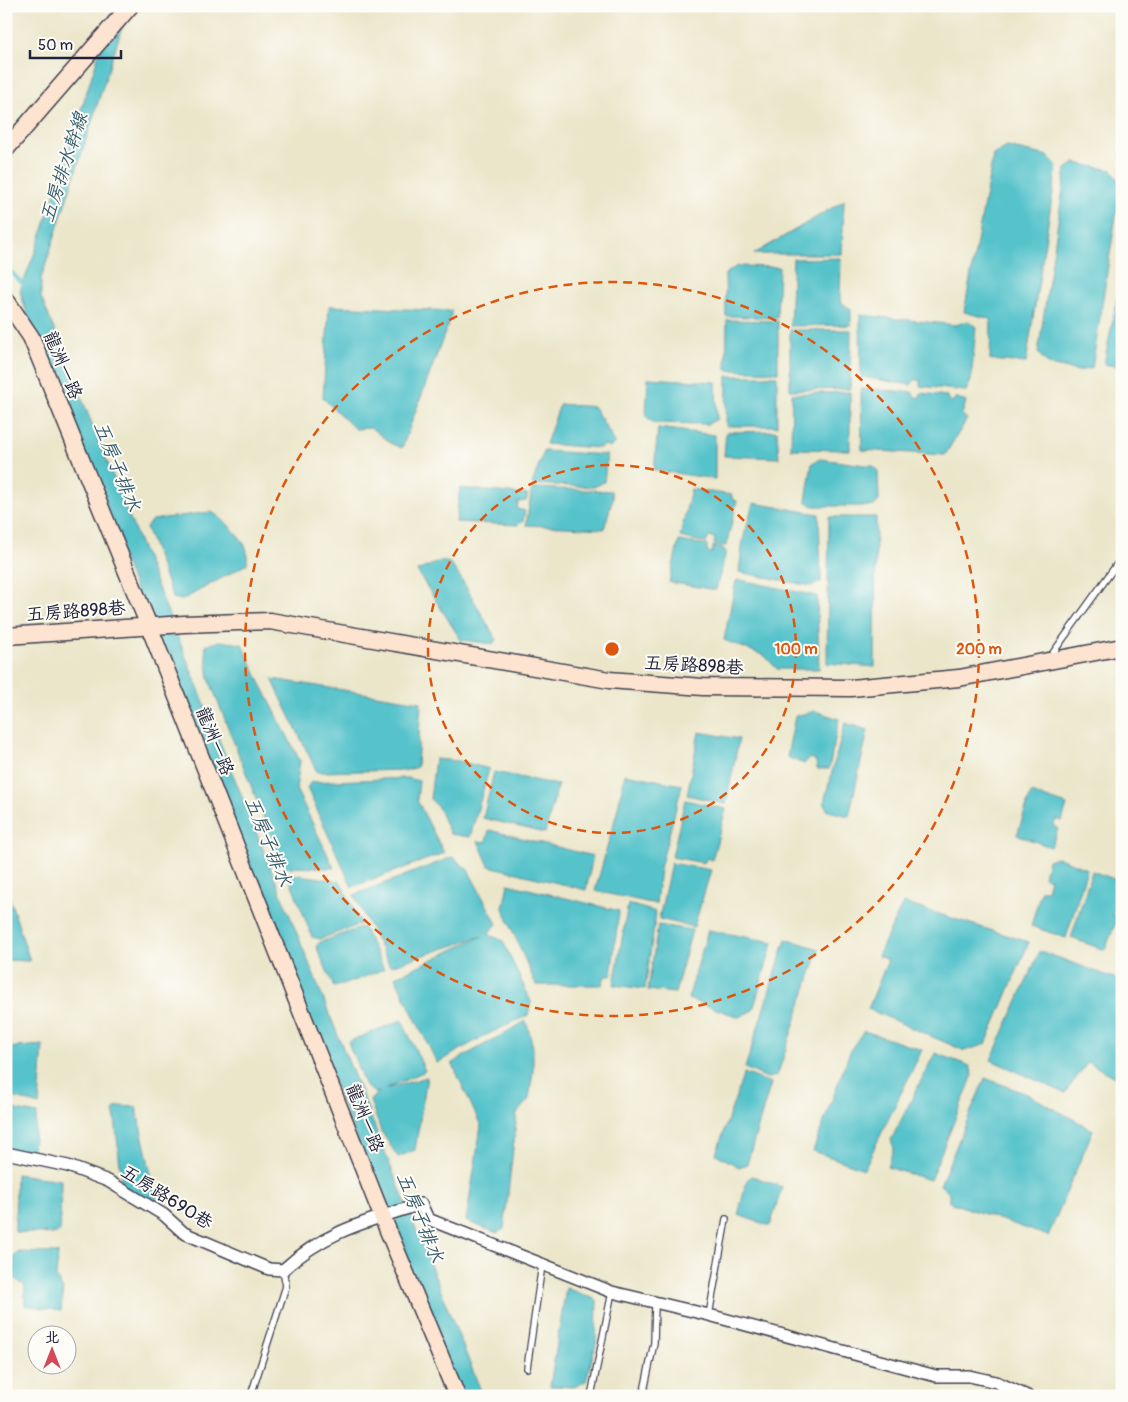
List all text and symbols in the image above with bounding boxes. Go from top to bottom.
scale bar [30,28,121,60]
text: 50 m [38,36,73,55]
water label: 五房排水幹線 [35,108,93,225]
street label: 龍洲一路 [38,328,87,403]
water label: 五房子排水 [88,418,146,516]
street label: 五房路898巷 [26,597,126,626]
centre of rings [603,640,621,658]
text: 100 m [775,640,817,659]
text: 200 m [956,640,1002,659]
street label: 五房路898巷 [644,651,744,680]
street label: 龍洲一路 [190,704,239,779]
water label: 五房子排水 [239,793,297,891]
street label: 龍洲一路 [340,1081,389,1156]
street label: 五房路690巷 [117,1160,217,1235]
water label: 五房子排水 [391,1169,449,1267]
north arrow [28,1324,78,1374]
text: 北 [45,1329,59,1346]

